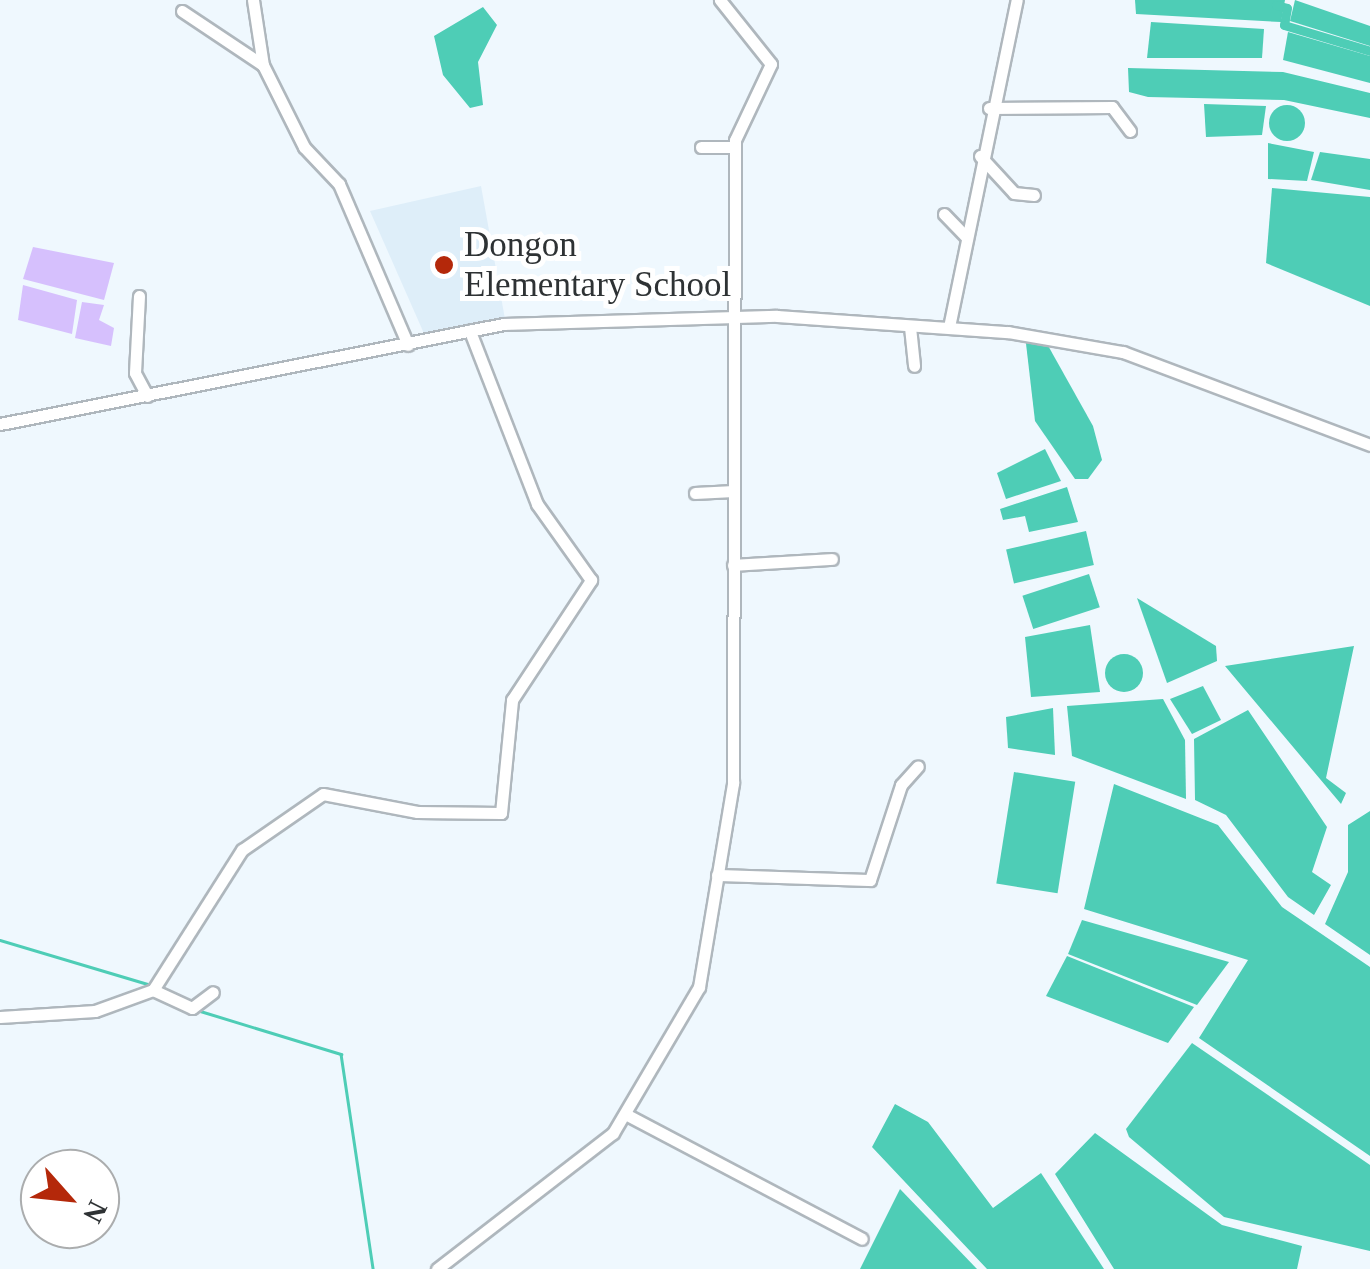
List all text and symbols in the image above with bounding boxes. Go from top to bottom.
place label: Dongon Elementary School [464,224,731,306]
marker: Dongon Elementary School [433,254,455,276]
north arrow [20,1149,120,1249]
text: N [77,1196,114,1228]

